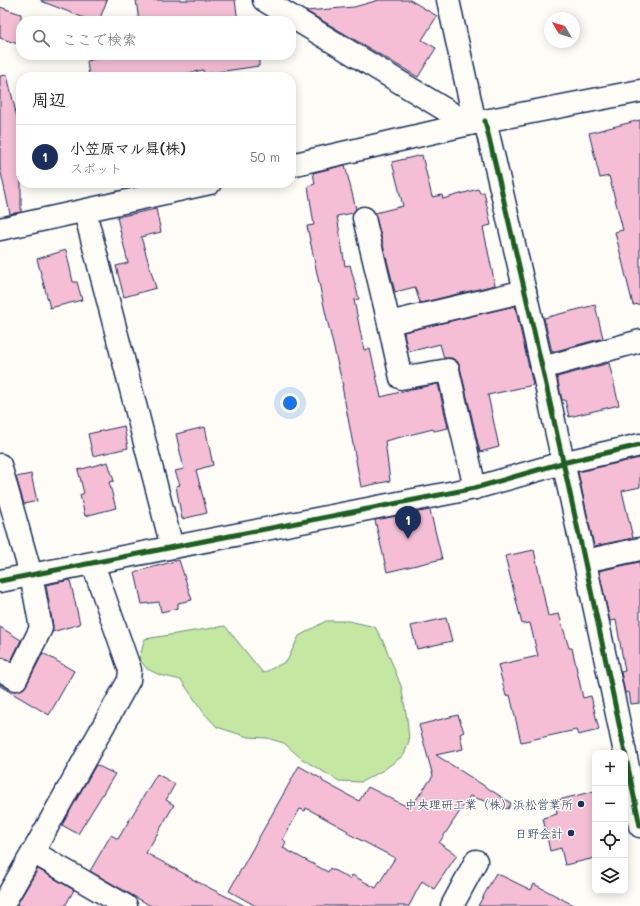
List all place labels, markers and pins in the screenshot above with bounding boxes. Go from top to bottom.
pin: 1 [395,506,421,539]
place label: 中央理研工業（株）浜松営業所 [405,796,573,812]
marker: 中央理研工業（株）浜松営業所 [576,799,586,809]
place label: 日野会計 [515,825,563,841]
marker: 日野会計 [566,828,576,838]

